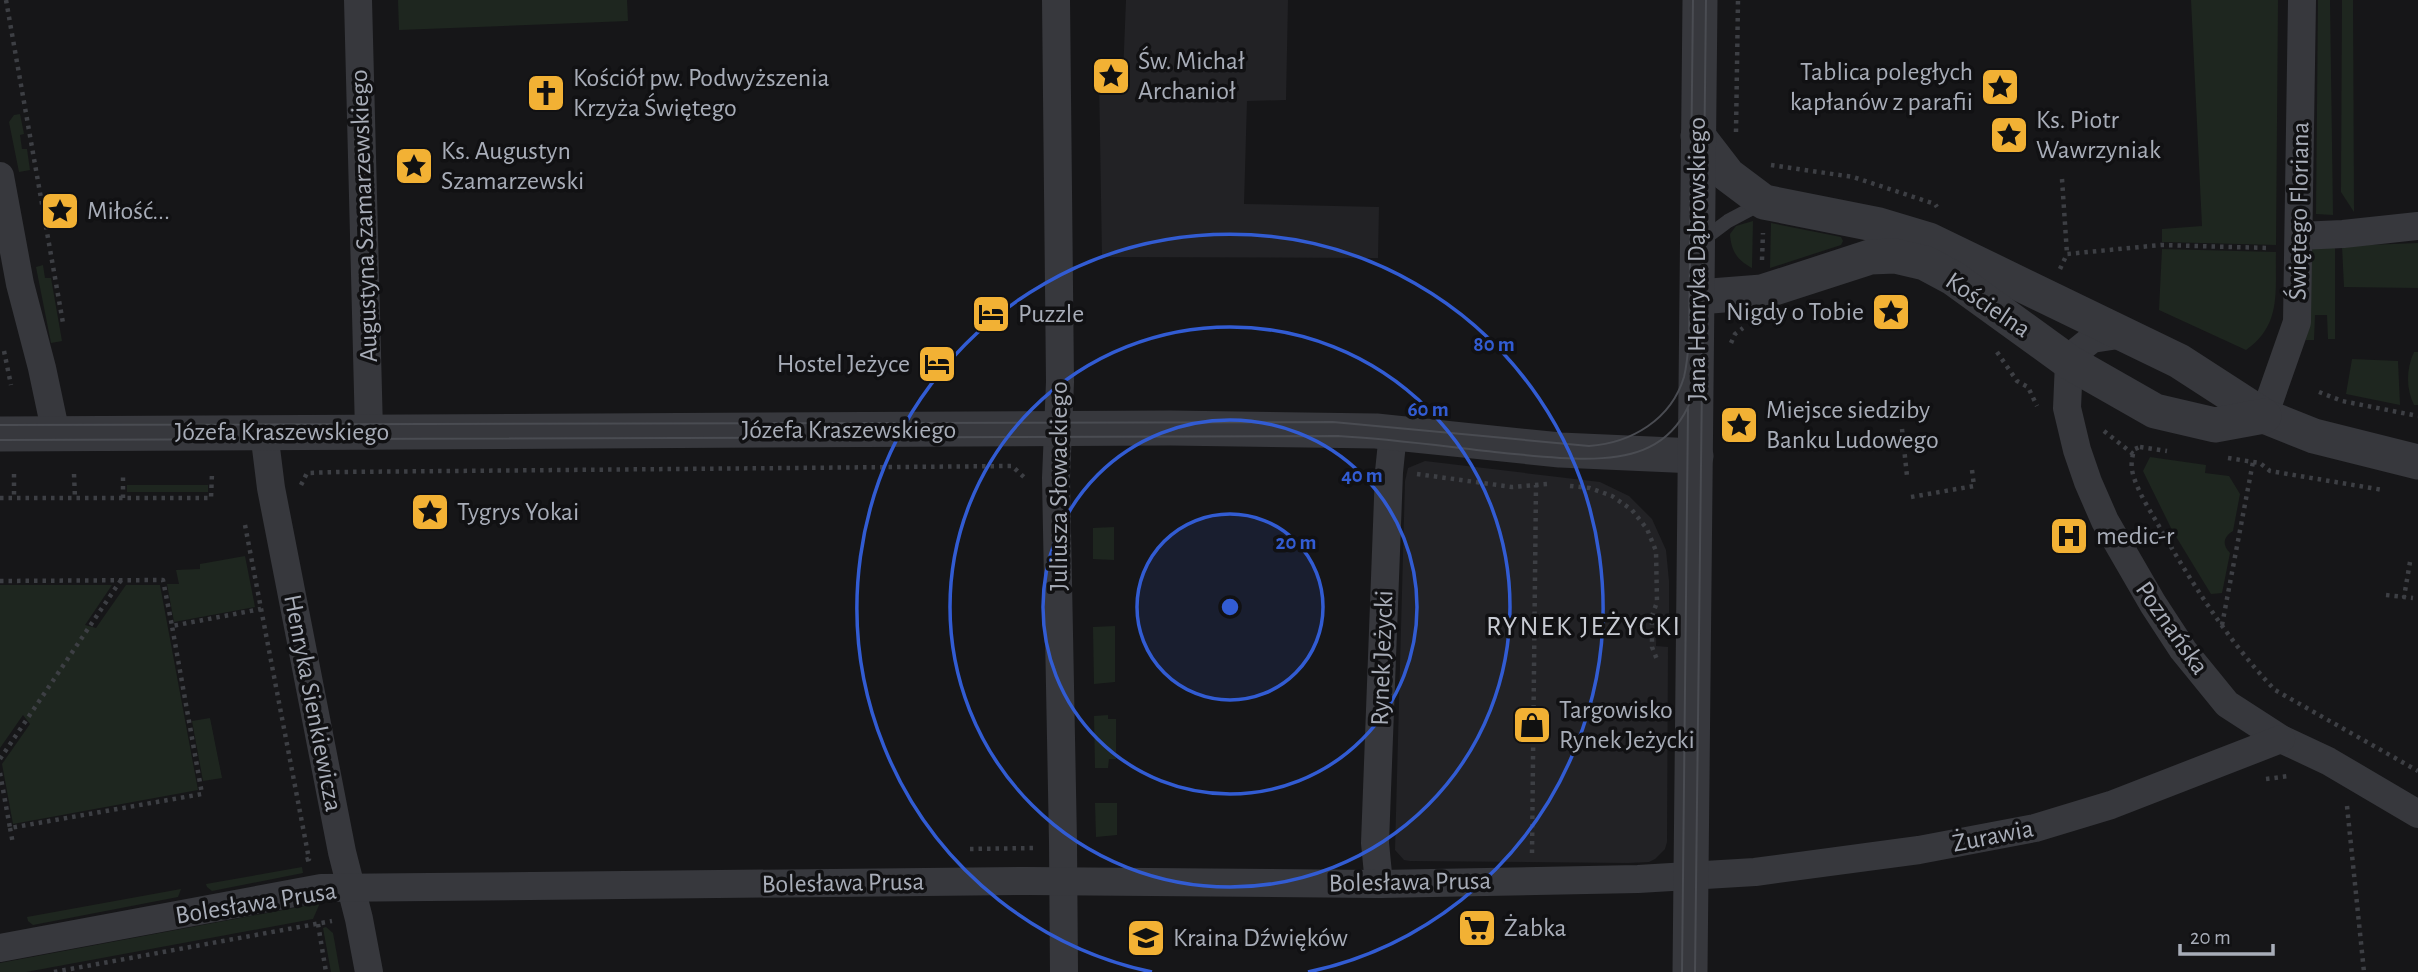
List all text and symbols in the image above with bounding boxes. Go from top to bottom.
place label: Św. Michał Archanioł [1138,45,1245,104]
place icon: Św. Michał Archanioł [1090,55,1132,97]
place label: Tablica poległych kapłanów z parafii [1790,59,1973,115]
place label: Kościół pw. Podwyższenia Krzyża Świętego [573,65,830,121]
place icon: Tablica poległych kapłanów z parafii [1979,66,2021,108]
street label: Augustyna Szamarzewskiego [346,69,382,363]
church icon: Kościół pw. Podwyższenia Krzyża Świętego [525,72,567,114]
place label: Ks. Piotr Wawrzyniak [2036,107,2161,163]
place icon: Ks. Piotr Wawrzyniak [1988,114,2030,156]
street label: Jana Henryka Dąbrowskiego [1684,117,1710,401]
street label: Świętego Floriana [2281,121,2314,301]
place label: Ks. Augustyn Szamarzewski [441,138,584,194]
place icon: Ks. Augustyn Szamarzewski [393,145,435,187]
place icon: Miłość... [39,190,81,232]
place label: Miłość... [87,198,170,224]
street label: Kościelna [1941,267,2035,343]
place icon: Nigdy o Tobie [1870,291,1912,333]
hotel icon: Puzzle [970,293,1012,335]
place label: Nigdy o Tobie [1726,299,1864,325]
place label: Puzzle [1018,301,1084,327]
text: 80 m [1473,334,1515,355]
hotel icon: Hostel Jeżyce [916,343,958,385]
place label: Hostel Jeżyce [777,351,910,377]
street label: Juliusza Słowackiego [1046,381,1072,591]
place label: Miejsce siedziby Banku Ludowego [1766,397,1939,453]
text: 60 m [1407,399,1449,420]
place icon: Miejsce siedziby Banku Ludowego [1718,404,1760,446]
street label: Józefa Kraszewskiego [742,417,956,443]
street label: Józefa Kraszewskiego [175,419,389,445]
text: 40 m [1341,465,1383,486]
place icon: Tygrys Yokai [409,491,451,533]
place label: Tygrys Yokai [457,499,579,525]
hospital icon: medic-r [2048,515,2090,557]
place label: medic-r [2096,523,2175,549]
text: 20 m [1276,532,1316,553]
street label: Poznańska [2131,577,2213,679]
street label: Rynek Jeżycki [1367,590,1397,726]
street label: Henryka Sienkiewicza [279,592,347,814]
centre of rings [1218,595,1242,619]
district label: RYNEK JEŻYCKI [1486,611,1682,641]
place label: Targowisko Rynek Jeżycki [1559,697,1695,753]
shop icon: Targowisko Rynek Jeżycki [1511,704,1553,746]
street label: Żurawia [1950,814,2036,857]
street label: Bolesława Prusa [1328,868,1492,896]
street label: Bolesława Prusa [761,869,925,897]
street label: Bolesława Prusa [174,877,338,929]
supermarket icon: Żabka [1456,907,1498,949]
scale bar [2180,912,2273,956]
place label: Żabka [1504,914,1566,941]
school or university icon: Kraina Dźwięków [1125,917,1167,959]
place label: Kraina Dźwięków [1173,925,1348,951]
text: 20 m [2190,927,2231,948]

